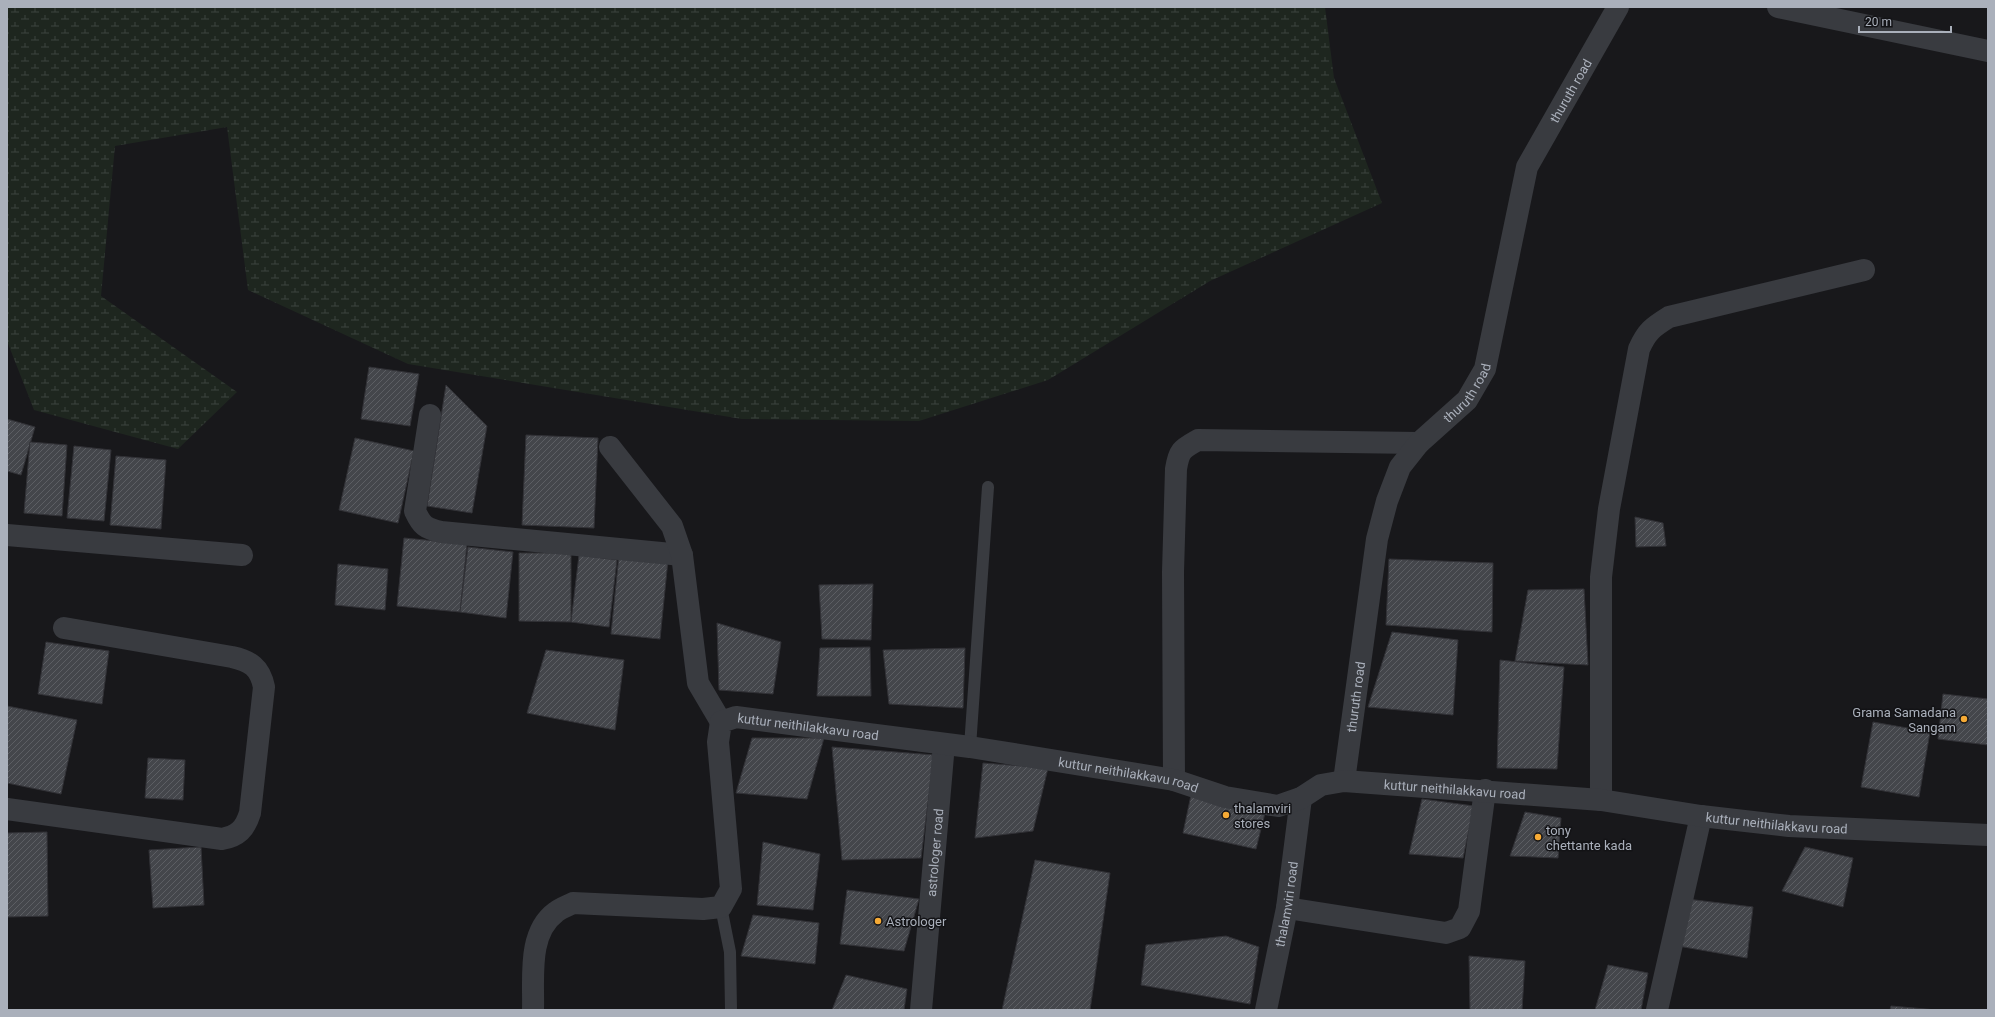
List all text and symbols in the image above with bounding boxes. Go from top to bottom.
scale bar [1859,8,1951,34]
text: 20 m [1865,15,1892,29]
street label: thuruth road [1546,56,1594,125]
street label: thuruth road [1440,362,1493,425]
street label: thuruth road [1343,661,1368,733]
place label: Grama Samadana Sangam [1852,705,1956,735]
street label: kuttur neithilakkavu road [737,710,880,743]
marker: Grama Samadana Sangam [1959,714,1969,724]
street label: kuttur neithilakkavu road [1057,754,1200,795]
street label: kuttur neithilakkavu road [1383,776,1526,802]
place label: thalamviri stores [1234,801,1291,831]
street label: astrologer road [923,808,946,897]
street label: kuttur neithilakkavu road [1705,809,1848,836]
marker: thalamviri stores [1221,810,1231,820]
place label: tony chettante kada [1546,823,1632,853]
marker: tony chettante kada [1533,832,1543,842]
street label: thalamviri road [1272,860,1300,948]
place label: Astrologer [886,914,947,929]
marker: Astrologer [873,916,883,926]

